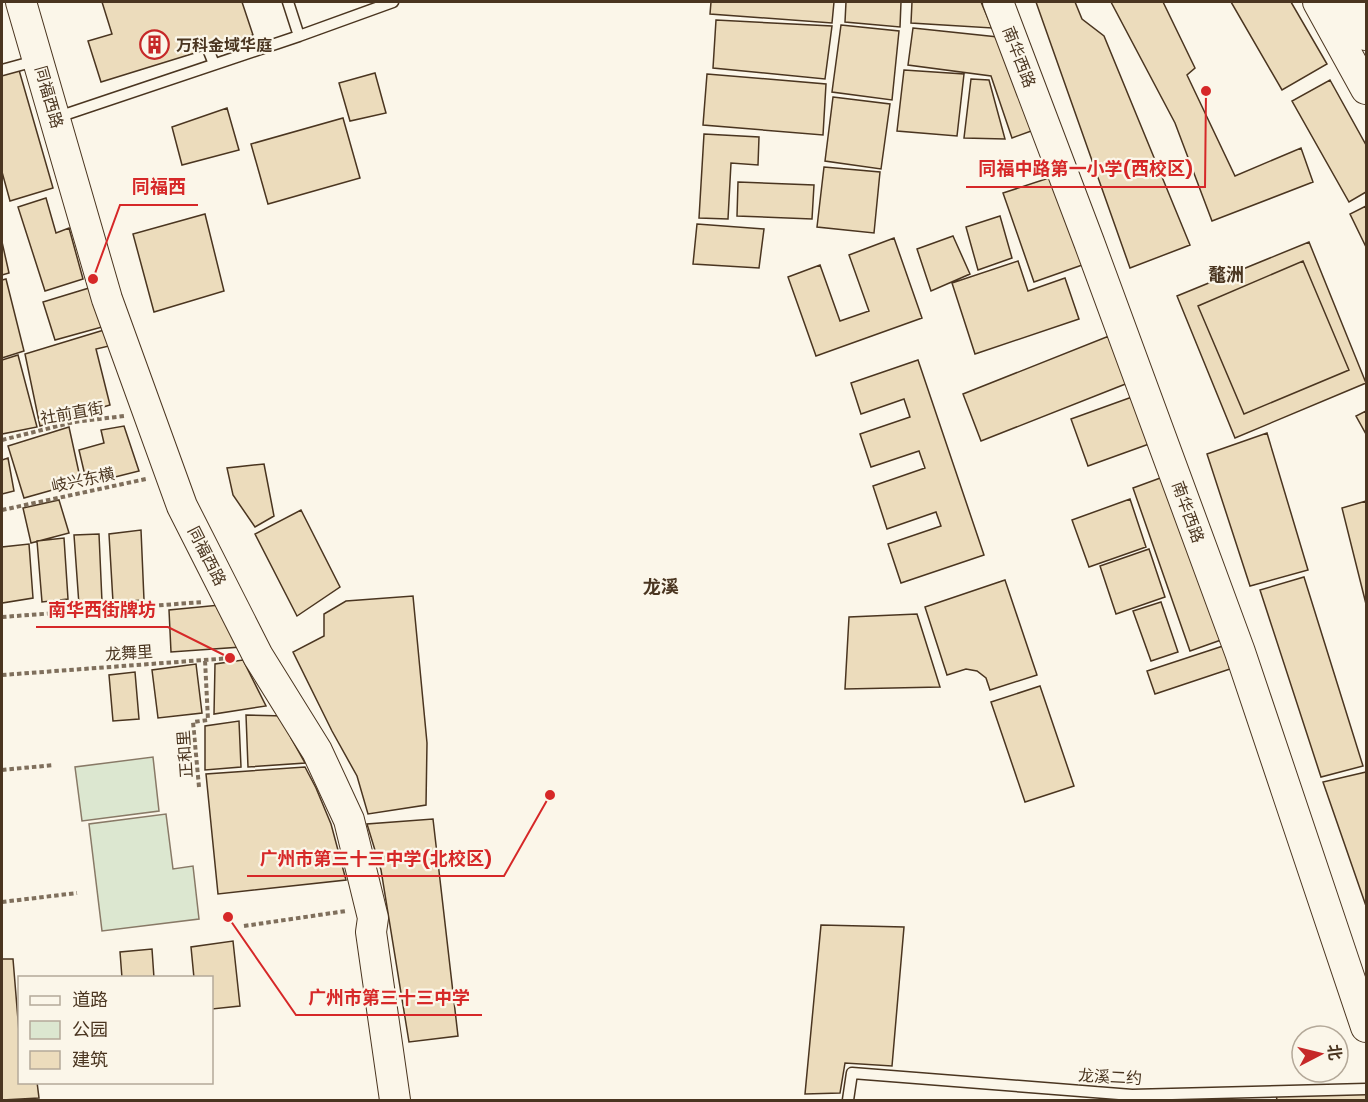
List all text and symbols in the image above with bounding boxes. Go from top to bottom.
street label: 南华西路 [997,23,1041,91]
building icon: 万科金域华庭 [139,29,171,61]
place label: 万科金域华庭 [176,34,272,57]
street label: 同福西路 [29,63,69,131]
callout: 同福中路第一小学(西校区) [966,151,1205,187]
text: 同福中路第一小学(西校区) [978,156,1194,181]
callout: 同福西 [120,169,198,205]
text: 同福西 [132,174,186,199]
district label: 鼇洲 [1208,262,1244,287]
street label: 社前直街 [38,396,106,430]
street label: 岐兴东横 [49,462,117,498]
street label: 南华西路 [1166,478,1210,546]
street label: 同福西路 [182,522,232,590]
district label: 龙溪 [643,574,679,599]
callout: 南华西街牌坊 [36,591,168,627]
text: 南华西街牌坊 [48,597,156,622]
street label: 龙舞里 [104,640,154,666]
street label: 正和里 [172,729,198,779]
callout: 广州市第三十三中学(北校区) [247,840,504,876]
text: 广州市第三十三中学(北校区) [259,846,493,871]
legend [18,976,213,1084]
callout: 广州市第三十三中学 [296,979,482,1015]
text: 广州市第三十三中学 [308,985,470,1010]
text: 道路 [72,987,108,1012]
text: 公园 [72,1017,108,1042]
north arrow [1290,1024,1350,1084]
text: 北 [1322,1043,1347,1062]
text: 建筑 [72,1047,108,1072]
street label: 龙溪二约 [1077,1064,1143,1090]

